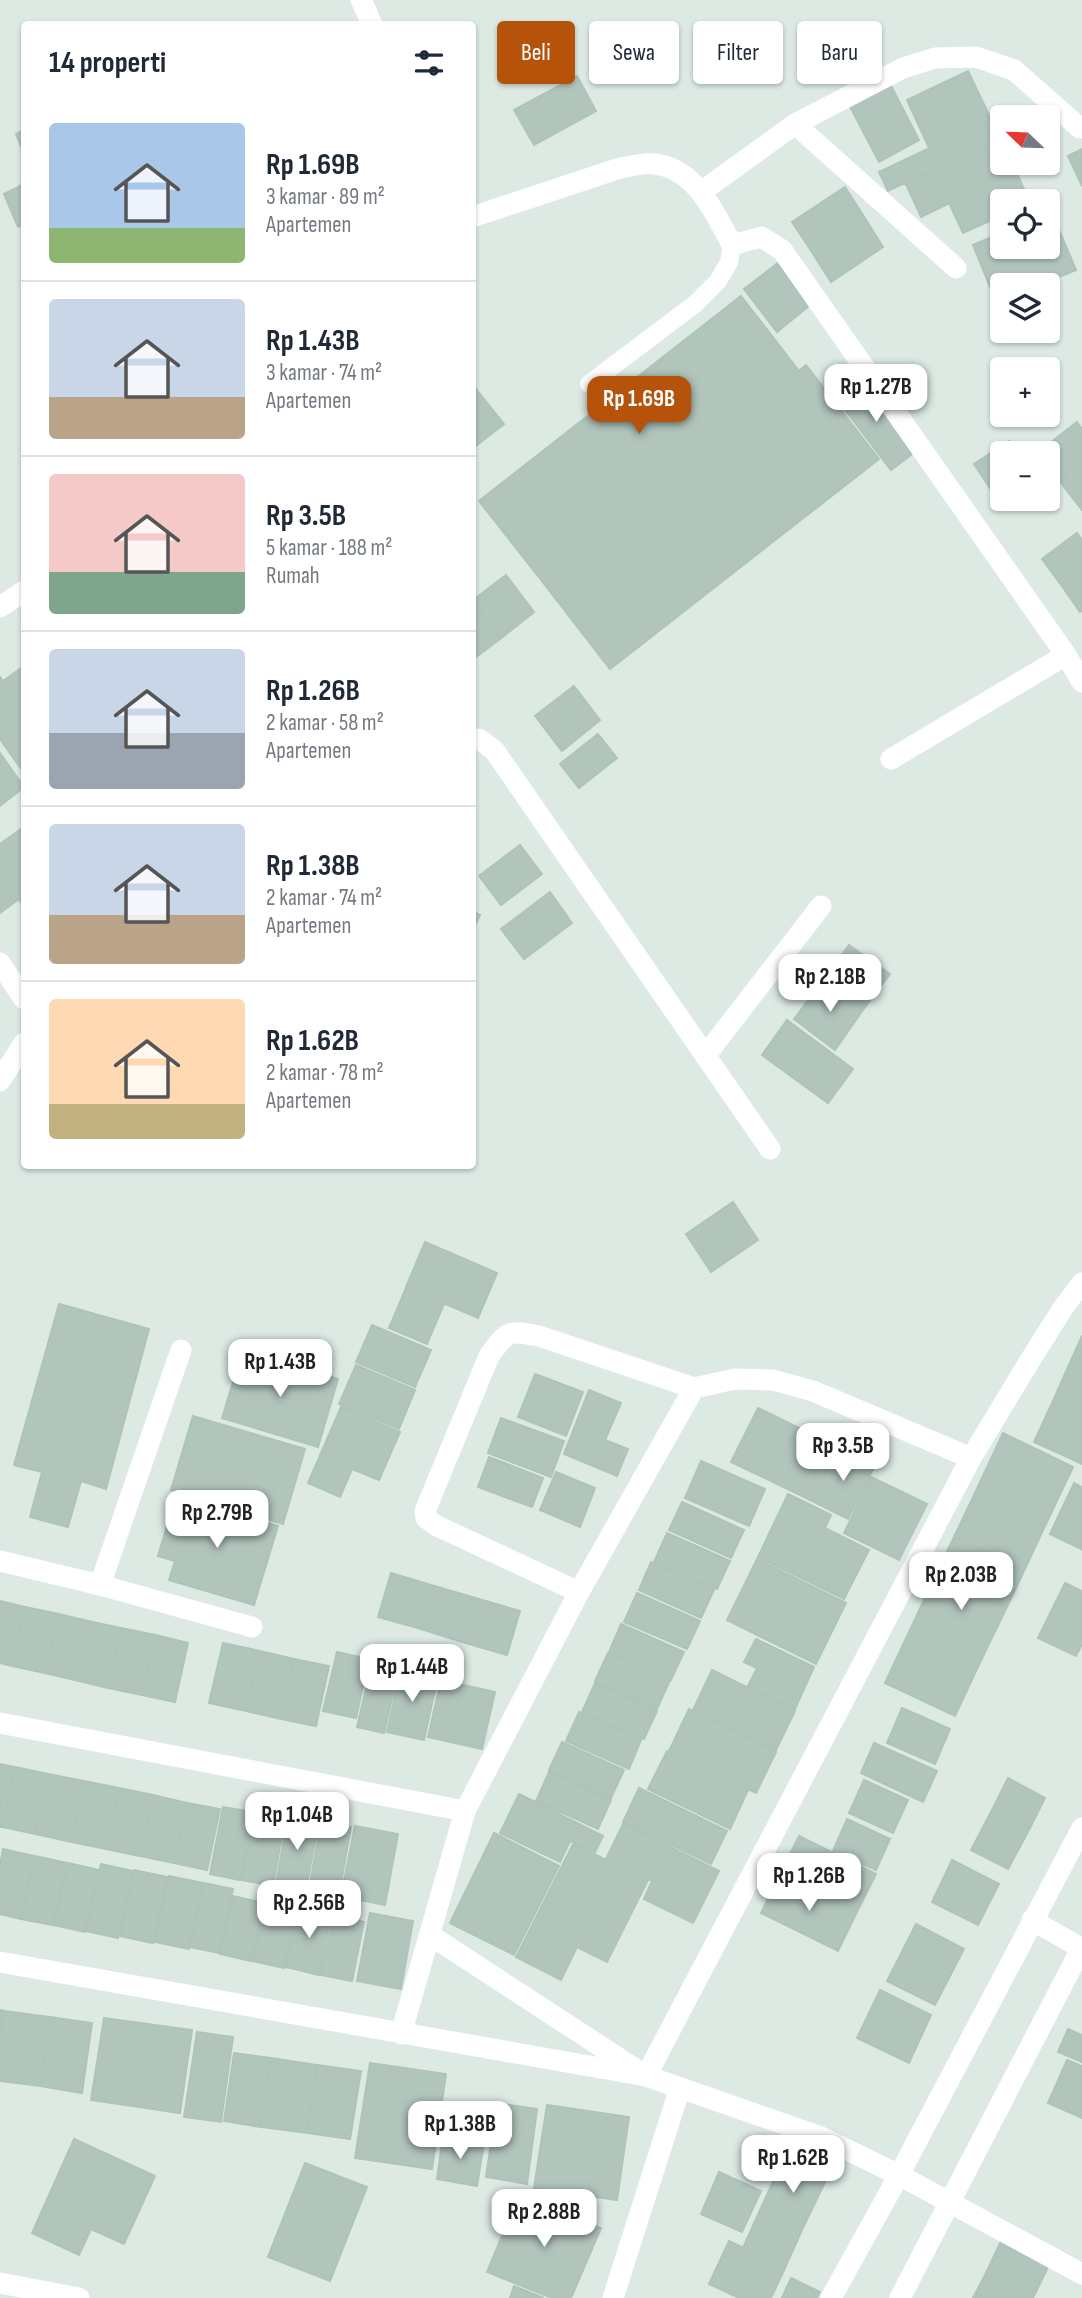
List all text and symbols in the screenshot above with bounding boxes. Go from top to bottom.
chip: Beli [497,21,575,84]
chip: Sewa [589,21,679,84]
chip: Filter [693,21,783,84]
chip: Baru [797,21,882,84]
icon: filters [410,44,448,82]
text: 14 properti [49,45,166,81]
north arrow [990,105,1060,175]
map controls [990,105,1060,511]
text: Rp 1.69B [266,147,360,183]
icon: home [105,151,189,235]
text: 3 kamar · 89 m² [266,183,385,211]
button: locate [990,189,1060,259]
text: Apartemen [266,211,351,239]
button: layers [990,273,1060,343]
text: Rp 1.43B [266,323,360,359]
icon: home [105,327,189,411]
button: + [990,357,1060,427]
text: 3 kamar · 74 m² [266,359,382,387]
pin: Rp 1.27B [804,364,948,424]
text: Rp 1.27B [840,373,912,401]
pin: Rp 1.69B [567,376,711,436]
text: Rp 1.69B [603,385,675,413]
text: Apartemen [266,387,351,415]
button: − [990,441,1060,511]
text: Rp 3.5B [266,498,346,534]
icon: home [105,502,189,586]
text: 5 kamar · 188 m² [266,534,392,562]
text: Rumah [266,562,320,590]
text: Rp 1.26B [266,673,360,709]
icon: home [105,677,189,761]
text: 2 kamar · 58 m² [266,709,384,737]
text: Apartemen [266,737,351,765]
text: Rp 1.38B [266,848,360,884]
icon: home [105,852,189,936]
text: 2 kamar · 74 m² [266,884,382,912]
text: Apartemen [266,912,351,940]
pin: Rp 2.18B [758,954,902,1014]
text: Rp 2.18B [794,963,866,991]
text: Rp 1.62B [266,1023,359,1059]
icon: home [105,1027,189,1111]
text: 2 kamar · 78 m² [266,1059,384,1087]
text: Apartemen [266,1087,351,1115]
pin: Rp 1.43B [208,1340,352,1399]
text: Rp 1.43B [244,1348,316,1376]
pin: Rp 3.5B [778,1424,908,1483]
text: Rp 3.5B [812,1432,874,1460]
pin: Rp 2.79B [145,1490,289,1550]
text: Rp 2.79B [181,1499,253,1527]
pin: Rp 2.03B [889,1552,1033,1612]
text: Rp 2.03B [925,1561,997,1589]
pin: Rp 1.44B [340,1644,484,1704]
text: Rp 1.44B [376,1653,448,1681]
pin: Rp 1.04B [225,1792,369,1852]
text: Rp 1.04B [261,1801,333,1829]
pin: Rp 1.26B [737,1854,881,1913]
text: Rp 1.26B [773,1862,845,1890]
pin: Rp 2.56B [237,1881,381,1940]
text: Rp 2.56B [273,1889,345,1917]
pin: Rp 1.38B [388,2102,532,2161]
text: Rp 1.38B [424,2110,496,2138]
pin: Rp 1.62B [721,2136,865,2195]
text: Rp 1.62B [757,2144,829,2172]
pin: Rp 2.88B [472,2190,616,2249]
text: Rp 2.88B [508,2198,580,2226]

